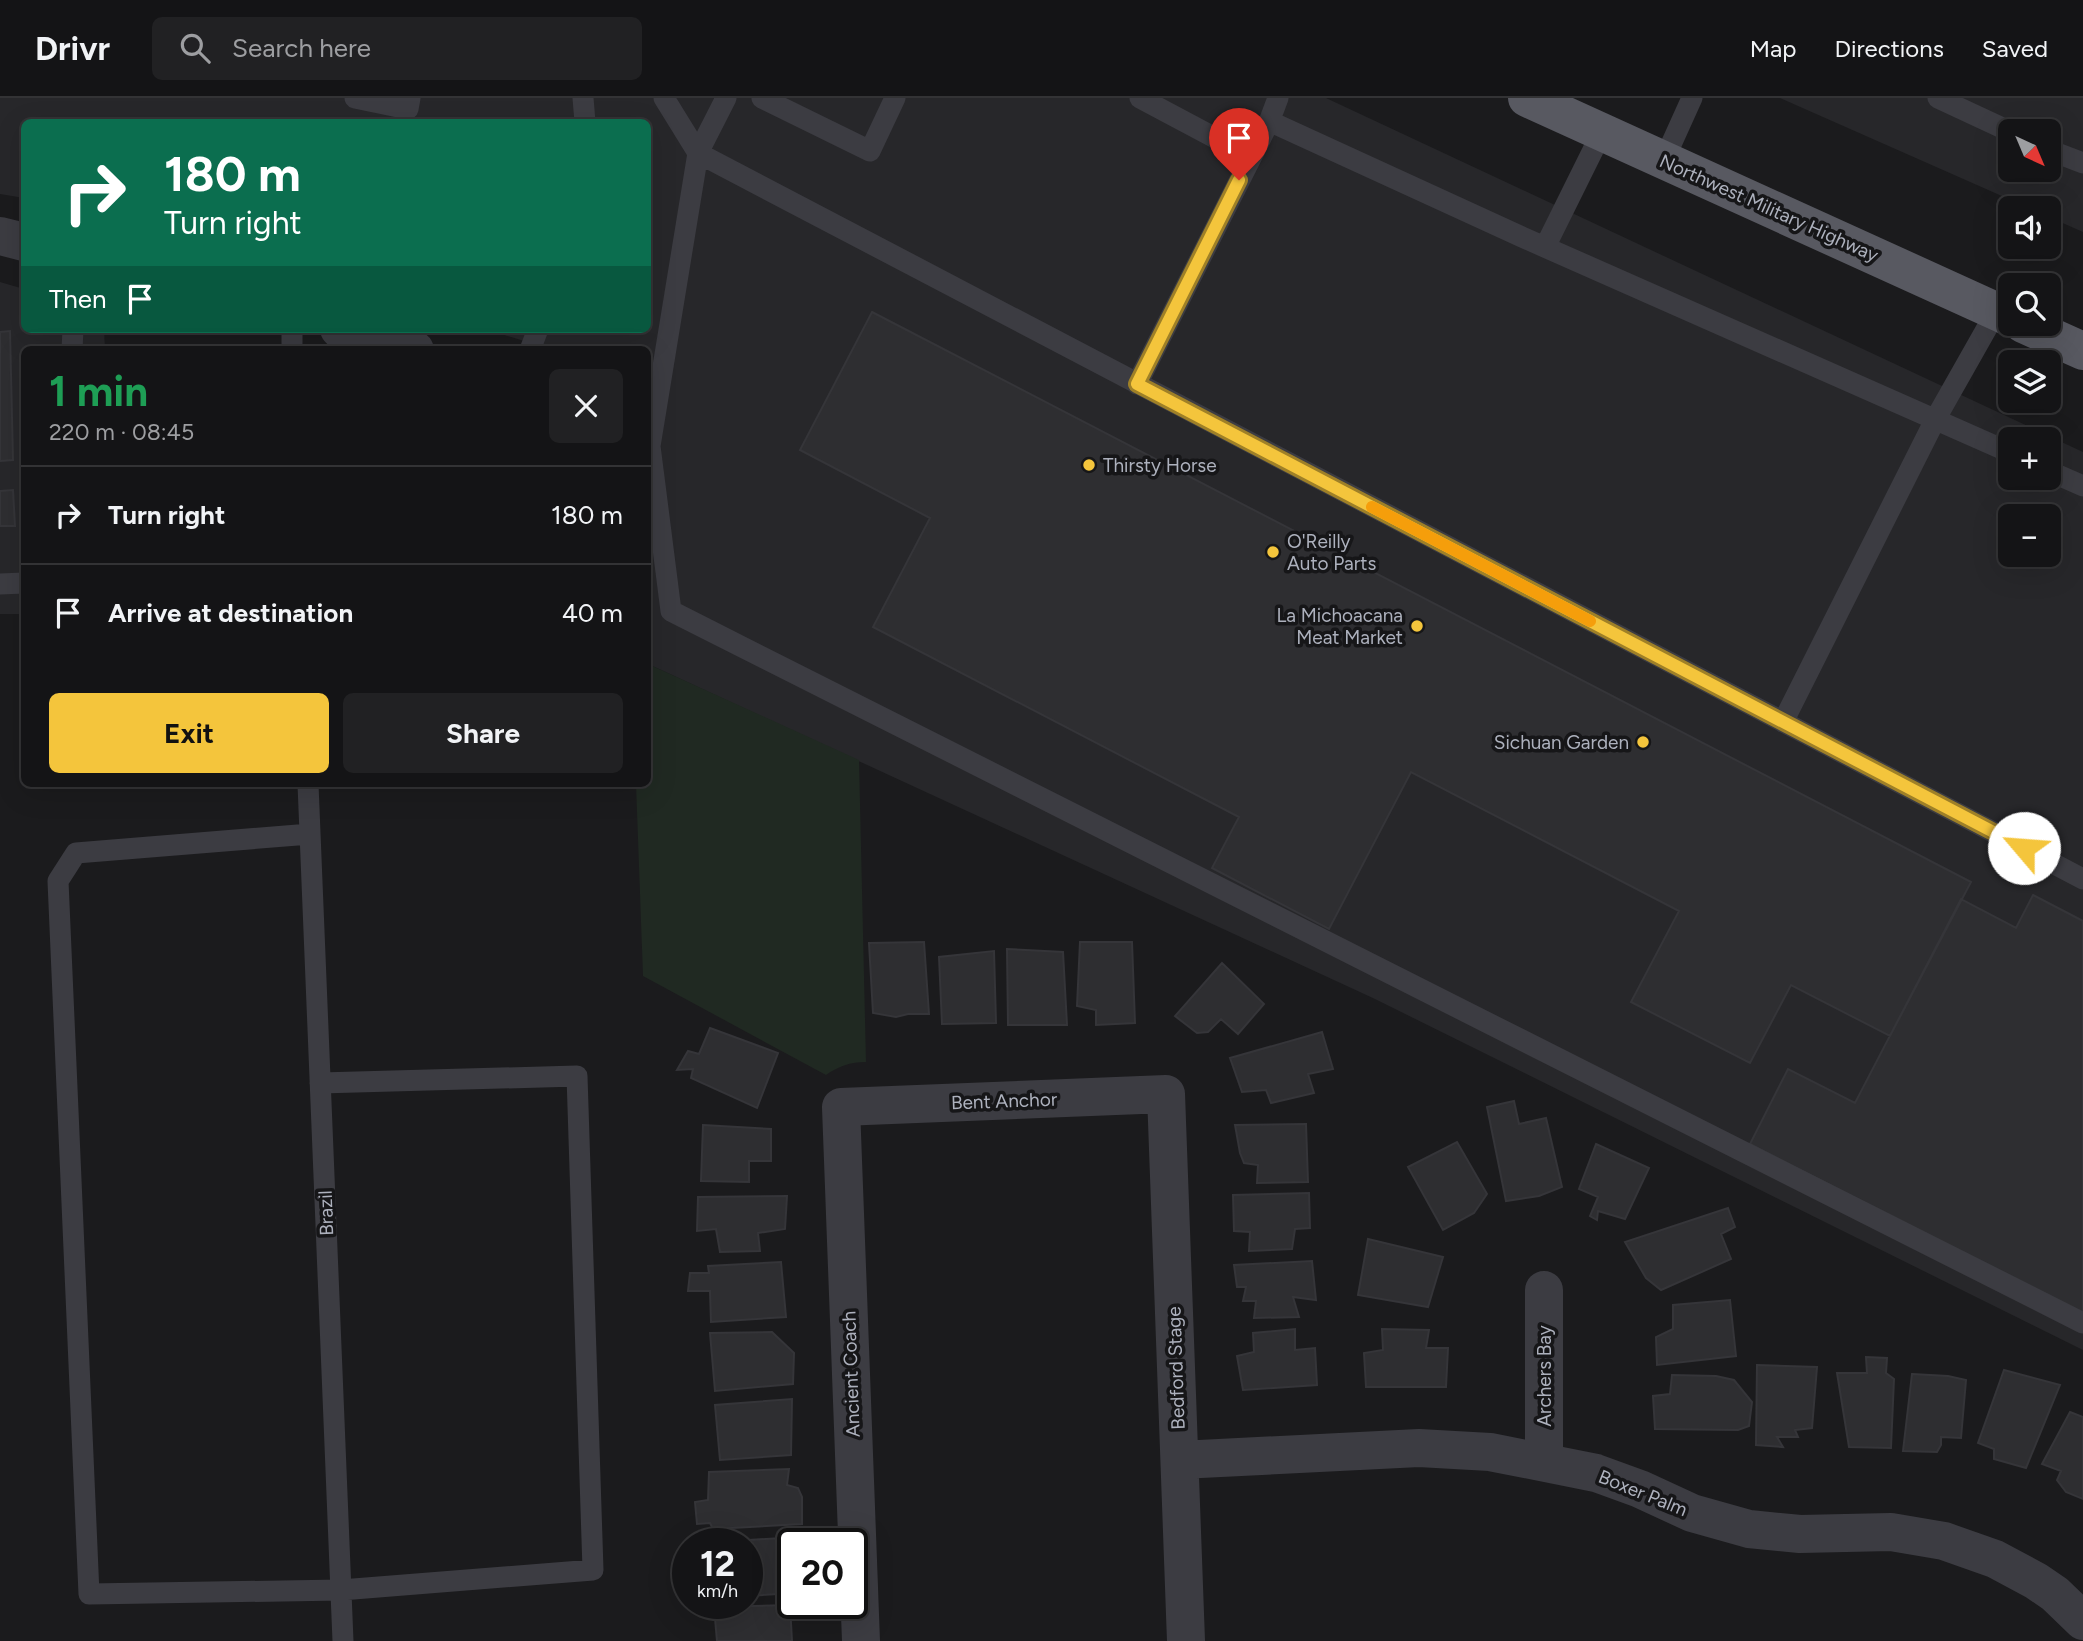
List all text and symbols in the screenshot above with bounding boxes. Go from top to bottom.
search box [152,17,642,80]
text: Drivr [35,29,110,68]
icon: search [176,29,214,67]
text: Search here [232,32,371,64]
text: Map [1750,34,1796,63]
text: Directions [1834,34,1944,63]
text: Saved [1982,34,2048,63]
pin [1209,108,1269,180]
icon: arrive [1220,119,1258,157]
north arrow [1998,119,2062,182]
map controls [1998,119,2061,567]
text: 180 m [164,144,301,203]
icon: right [49,147,140,238]
street label: Northwest Military Highway [1656,149,1882,267]
button: sound [1998,196,2061,259]
text: Turn right [164,204,302,242]
button: search [1998,273,2061,336]
icon: arrive [121,280,159,318]
text: Then [49,283,107,315]
button: layers [1998,350,2061,413]
text: 1 min [49,366,148,417]
button: close [549,369,623,443]
text: 220 m · 08:45 [49,418,194,446]
button: + [1998,427,2061,490]
place label: Thirsty Horse [1103,454,1217,477]
marker: Thirsty Horse [1081,457,1097,473]
icon: right [49,496,87,534]
text: Turn right [108,499,225,531]
text: 180 m [551,499,623,531]
button: − [1998,504,2061,567]
place label: O'Reilly Auto Parts [1287,530,1376,575]
marker: O'Reilly Auto Parts [1265,544,1281,560]
icon: arrive [49,594,87,632]
text: Arrive at destination [108,597,353,629]
text: 40 m [562,597,623,629]
place label: La Michoacana Meat Market [1276,604,1403,649]
marker: La Michoacana Meat Market [1409,618,1425,634]
button: Exit [49,693,329,773]
button: Share [343,693,623,773]
place label: Sichuan Garden [1494,731,1629,754]
marker: Sichuan Garden [1635,734,1651,750]
position arrow [1987,811,2061,885]
street label: Bent Anchor [951,1088,1058,1114]
street label: Brazil [314,1190,338,1236]
street label: Bedford Stage [1162,1306,1190,1430]
street label: Ancient Coach [837,1310,865,1438]
street label: Archers Bay [1533,1325,1556,1427]
street label: Boxer Palm [1595,1465,1691,1521]
speed limit sign: 20 [777,1528,868,1619]
text: 12 [700,1543,735,1585]
text: km/h [697,1580,738,1602]

